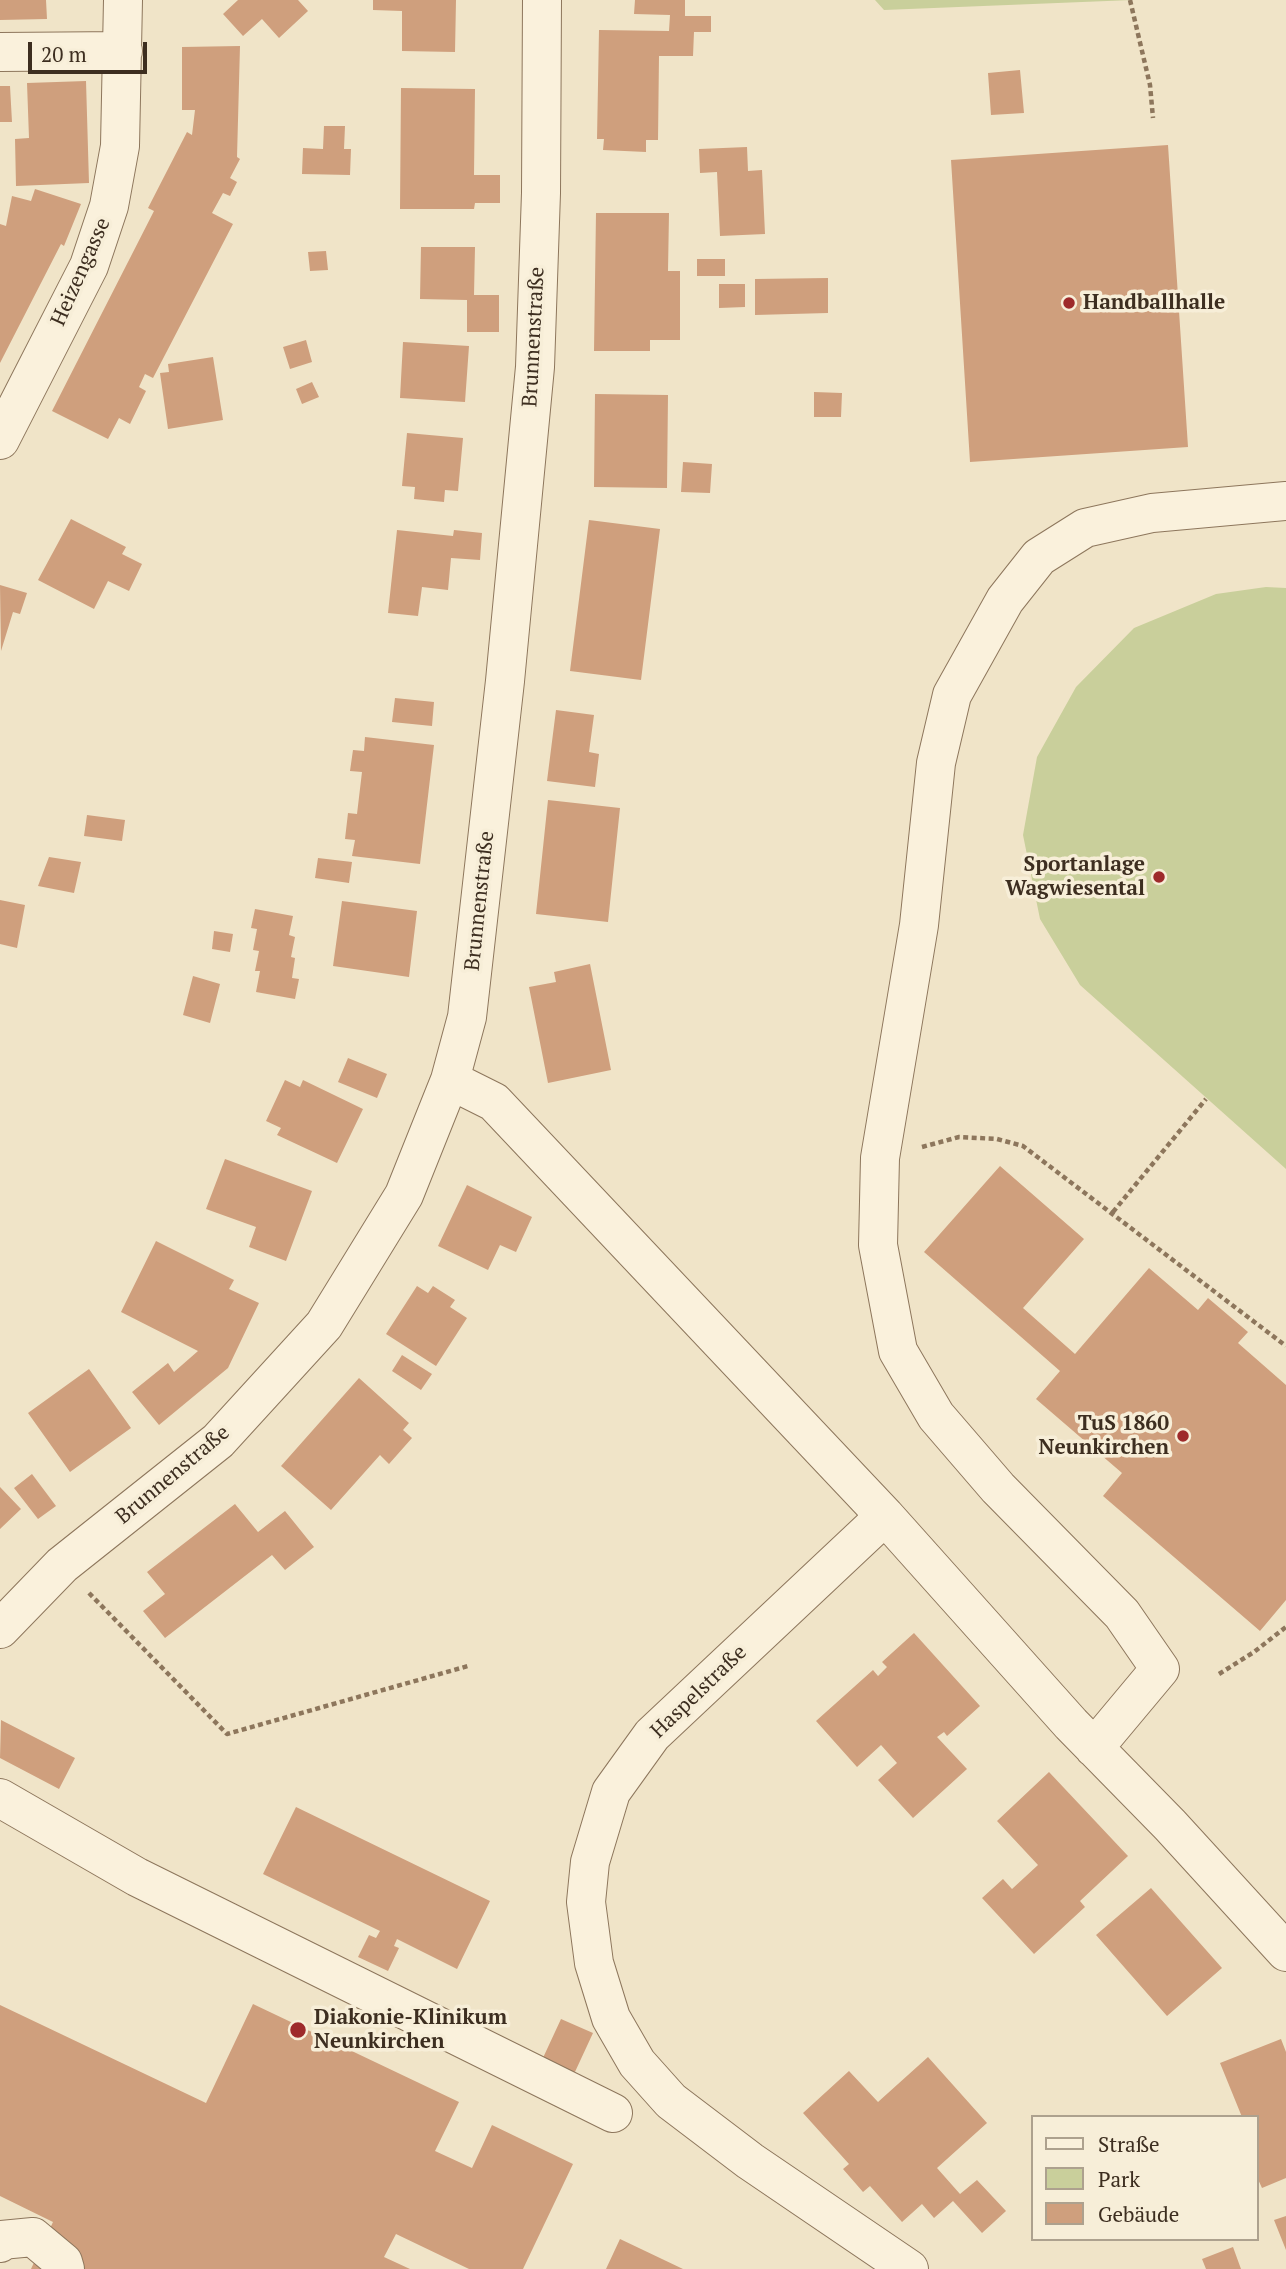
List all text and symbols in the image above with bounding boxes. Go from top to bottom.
scale bar [32,28,150,72]
text: 20 m [41,40,87,68]
street label: Heizengasse [46,214,116,330]
street label: Brunnenstraße [518,266,550,408]
place label: Handballhalle [1083,290,1225,316]
marker: Handballhalle [1061,295,1077,311]
street label: Brunnenstraße [460,830,500,972]
place label: Sportanlage Wagwiesental [1005,852,1145,902]
marker: Sportanlage Wagwiesental [1151,869,1167,885]
place label: TuS 1860 Neunkirchen [1039,1411,1169,1461]
street label: Brunnenstraße [111,1420,235,1530]
marker: TuS 1860 Neunkirchen [1175,1428,1191,1444]
street label: Haspelstraße [646,1640,752,1744]
place label: Diakonie-Klinikum Neunkirchen [314,2005,507,2055]
marker: Diakonie-Klinikum Neunkirchen [288,2020,308,2040]
legend [1030,2115,1258,2241]
text: Straße [1098,2130,1160,2158]
text: Park [1098,2165,1140,2193]
text: Gebäude [1098,2200,1179,2228]

